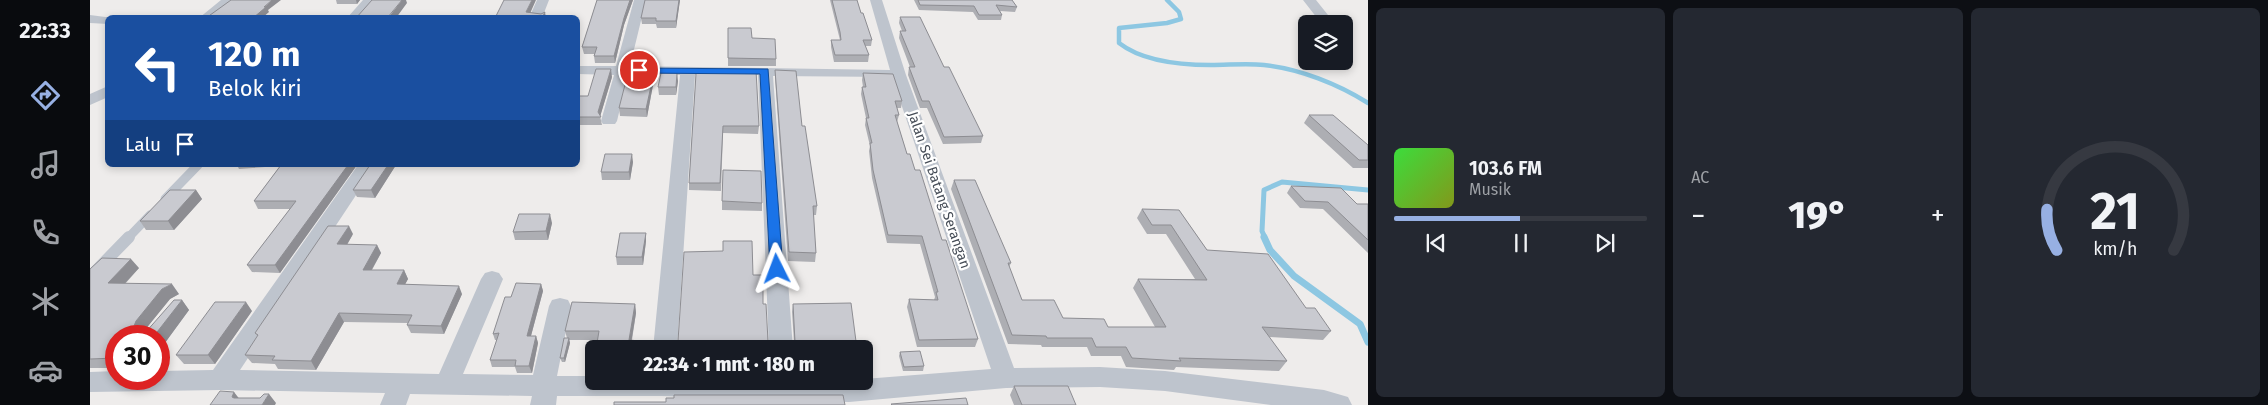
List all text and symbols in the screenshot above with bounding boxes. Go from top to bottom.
map controls [1298,15,1353,70]
button: layers [1298,15,1353,70]
text: 22:33 [19,17,71,44]
text: 120 m [208,33,301,75]
icon: left [125,35,190,100]
pin [618,49,660,91]
icon: arrive [625,56,653,84]
text: Belok kiri [208,75,302,102]
icon: directions [28,78,63,113]
street label: Jalan Sei Batang Serangan [904,109,974,271]
icon: arrive [171,130,199,158]
text: Lalu [125,133,161,156]
icon: music [28,147,63,182]
text: 103.6 FM [1469,157,1542,180]
text: AC [1691,168,1709,187]
text: Musik [1469,180,1511,199]
text: 21 [2090,180,2140,243]
text: 19° [1788,192,1848,238]
text: − [1691,199,1705,232]
text: + [1931,199,1945,232]
icon: phone [28,215,63,250]
icon: previous [1422,229,1450,257]
icon: pause [1507,229,1535,257]
icon: next [1591,229,1619,257]
text: km/h [2093,238,2137,260]
position arrow [750,242,802,294]
icon: climate [28,284,63,319]
speed limit sign: 30 [105,325,170,390]
icon: car [28,353,63,388]
text: 22:34 · 1 mnt · 180 m [643,353,815,376]

